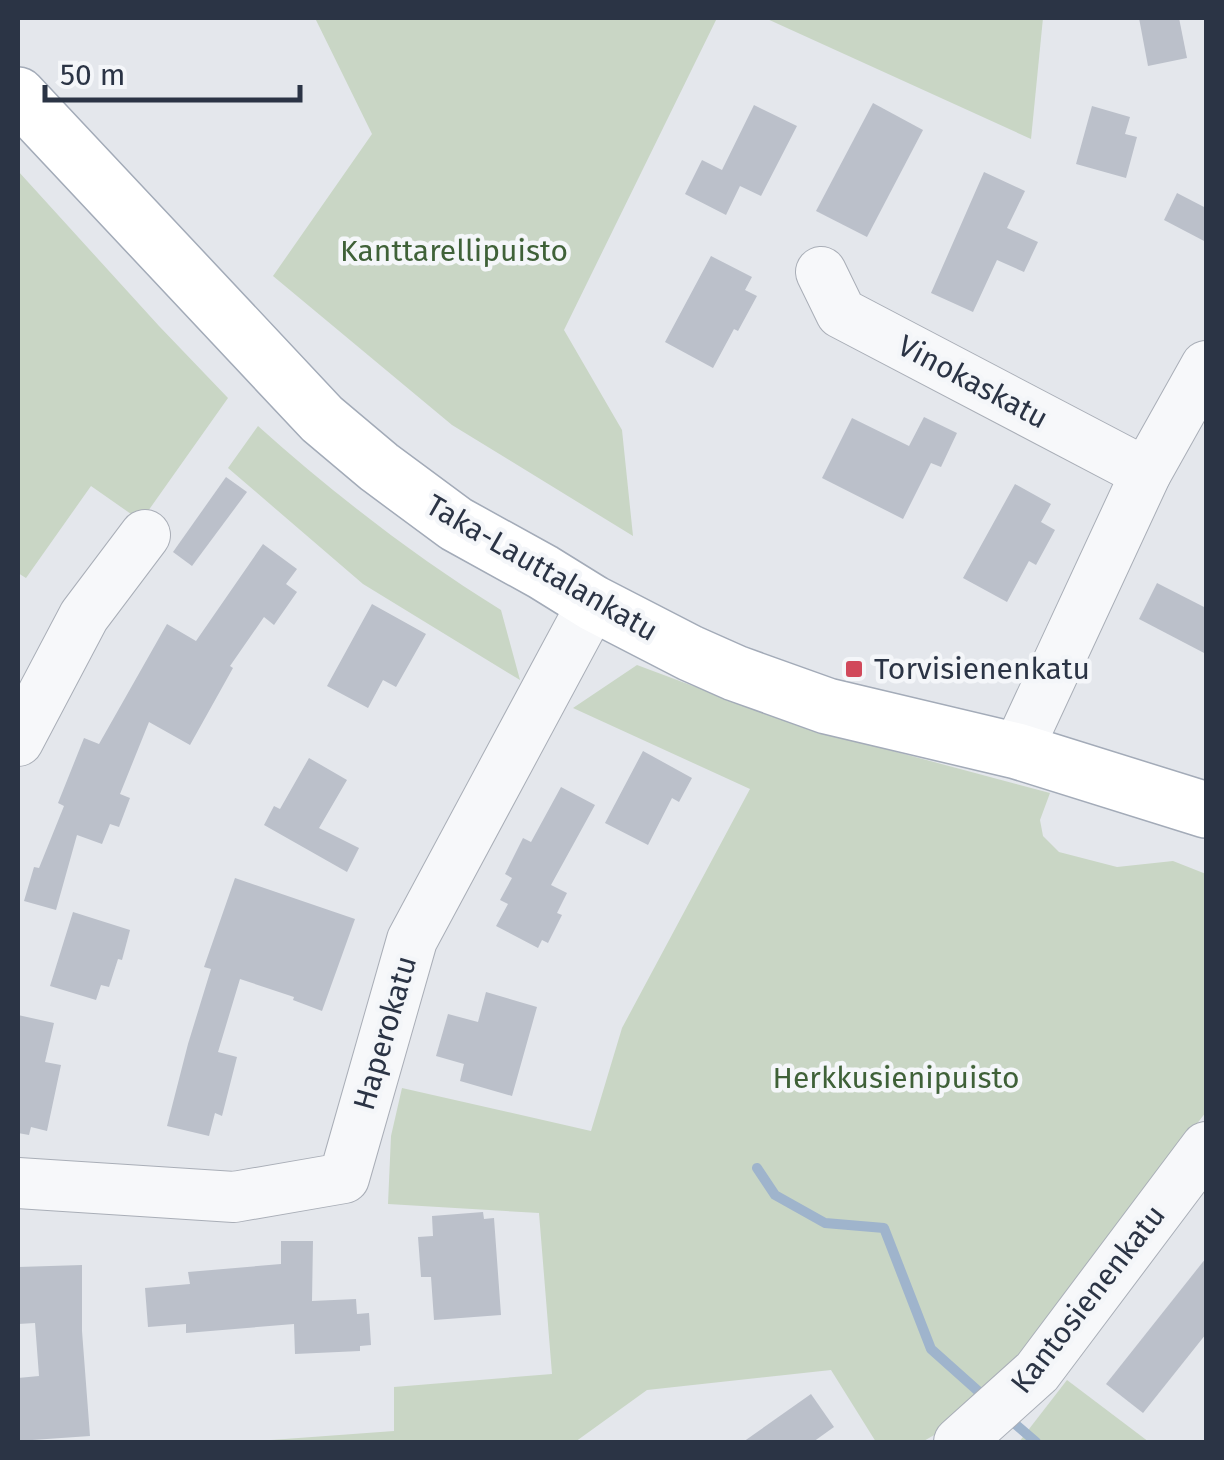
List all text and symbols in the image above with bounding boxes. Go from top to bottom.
scale bar [45,40,300,102]
text: 50 m [60,57,125,93]
park label: Kanttarellipuisto [340,233,568,269]
street label: Vinokaskatu [892,327,1054,437]
street label: Taka-Lauttalankatu [420,487,664,649]
place label: Torvisienenkatu [874,651,1090,687]
marker: Torvisienenkatu [843,658,865,680]
street label: Haperokatu [346,952,424,1114]
park label: Herkkusienipuisto [773,1060,1019,1096]
street label: Kantosienenkatu [1003,1198,1173,1400]

